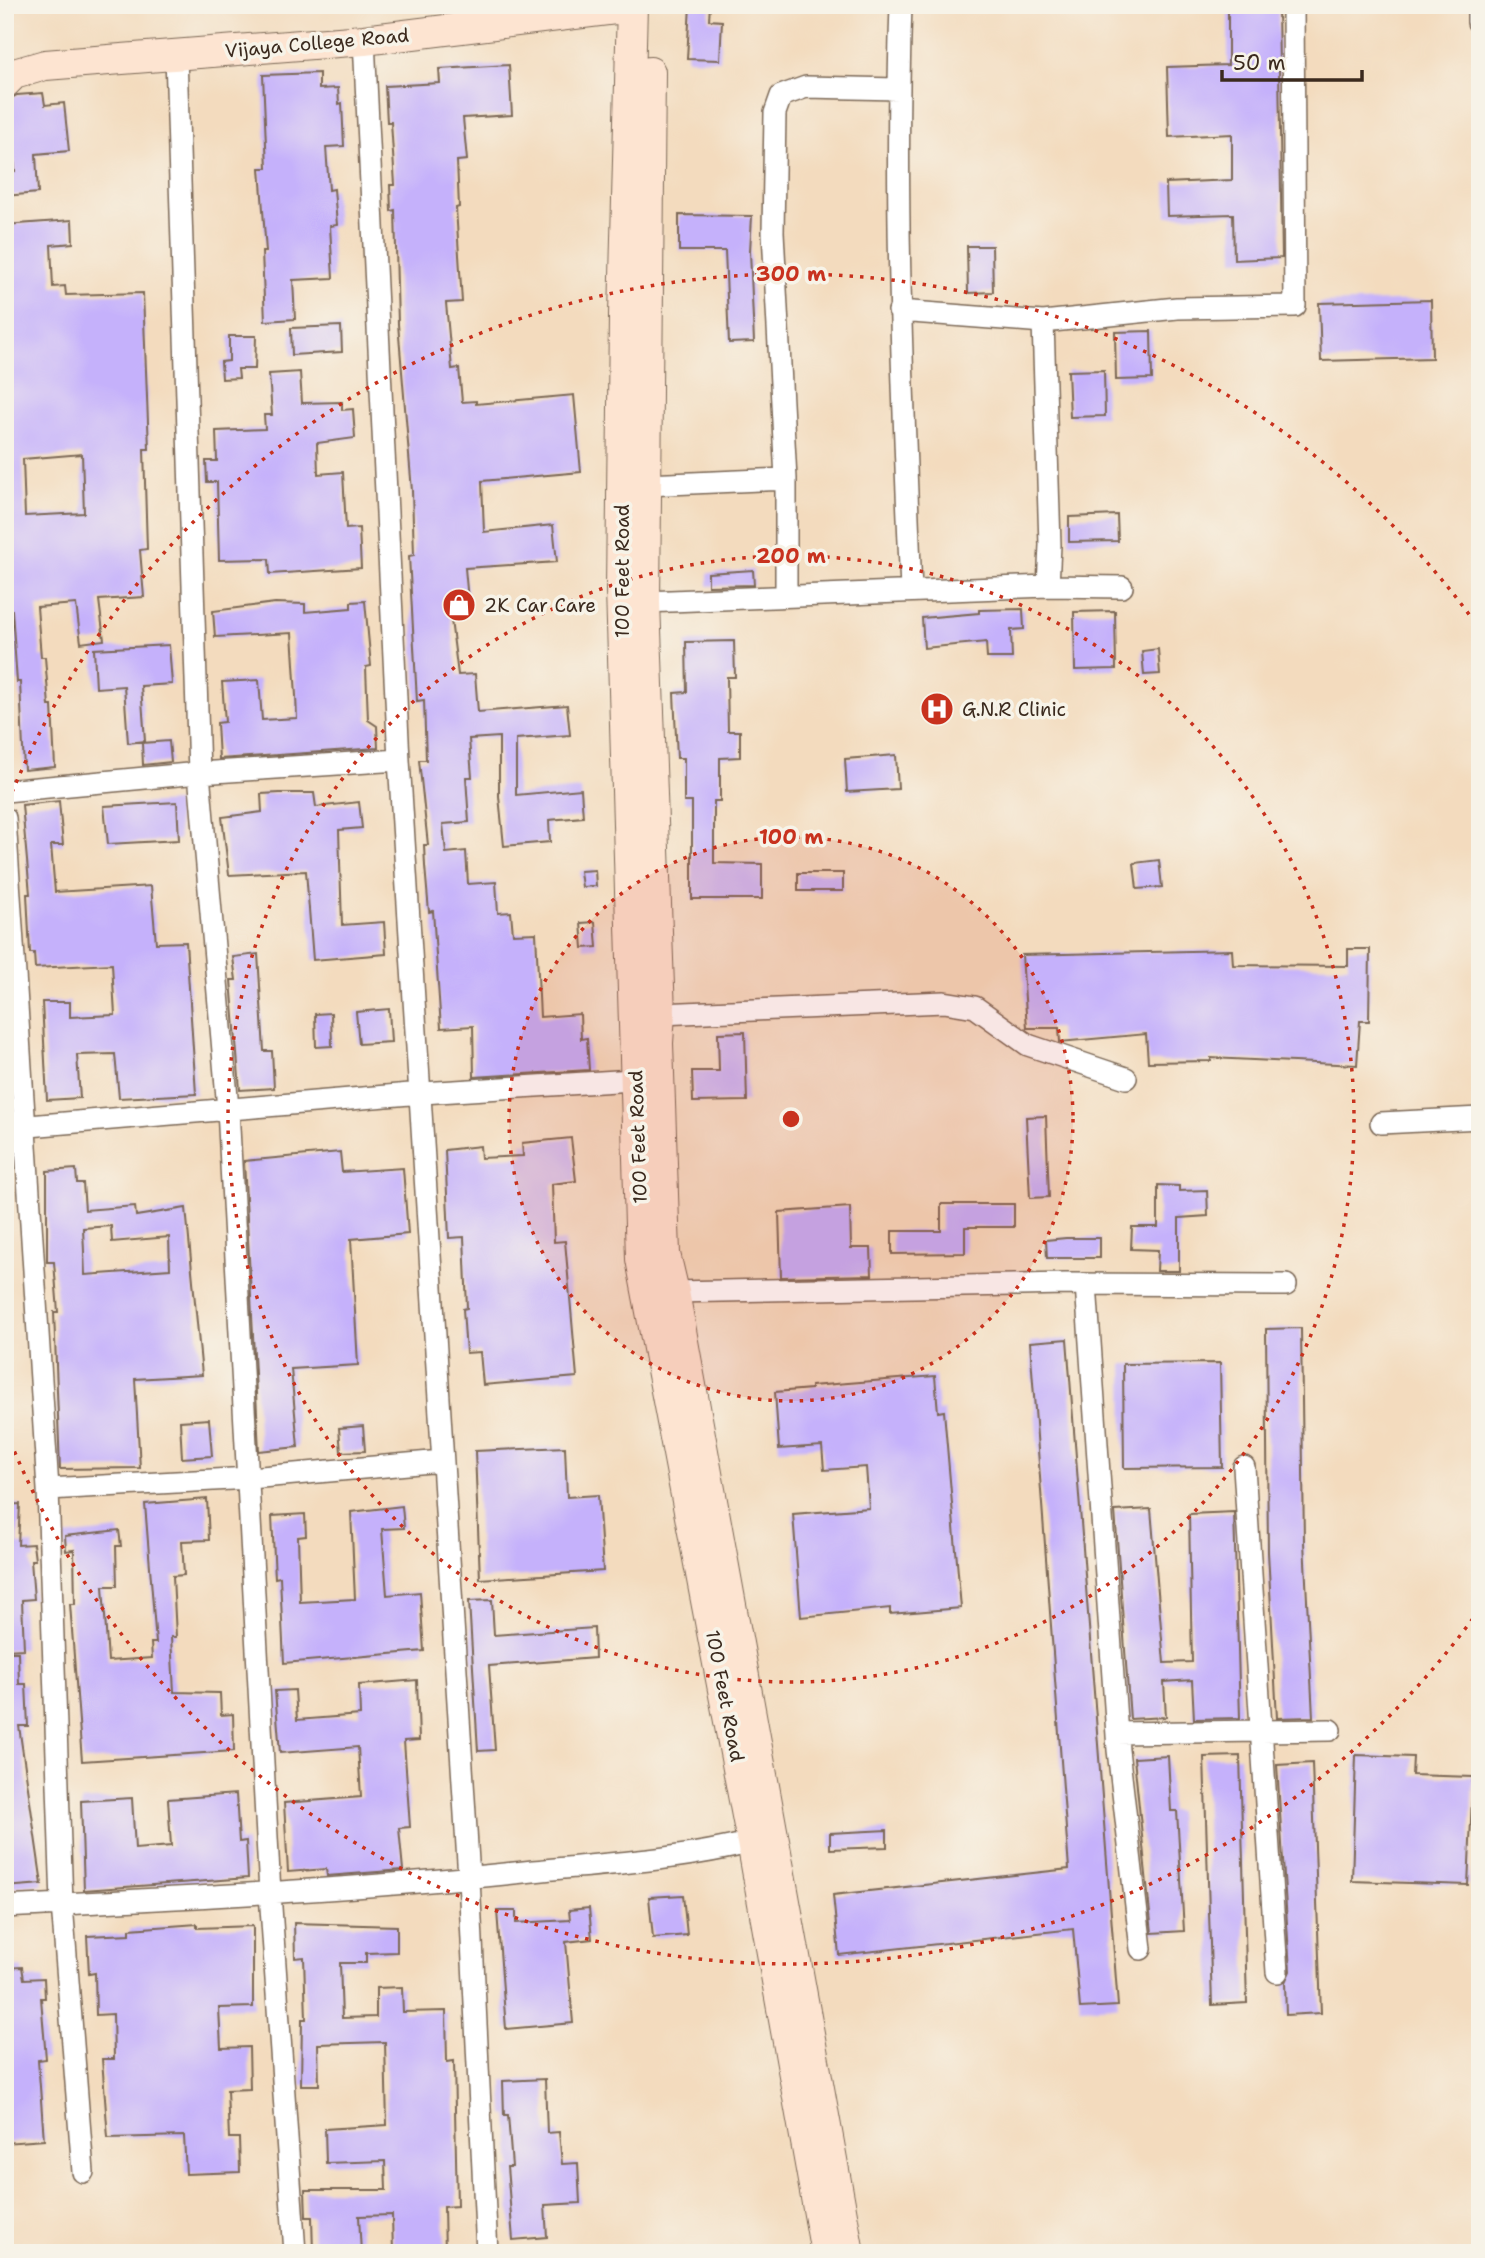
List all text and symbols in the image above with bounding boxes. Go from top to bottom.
street label: Vijaya College Road [224,22,410,64]
scale bar [1222,38,1362,82]
text: 50 m [1233,49,1286,77]
text: 300 m [756,260,826,288]
street label: 100 Feet Road [610,504,635,638]
text: 200 m [756,542,826,570]
shop icon: 2K Car Care [440,586,478,624]
place label: 2K Car Care [484,593,596,618]
hospital icon: G.N.R Clinic [918,690,956,728]
place label: G.N.R Clinic [962,697,1066,722]
text: 100 m [759,823,823,851]
street label: 100 Feet Road [623,1070,653,1204]
centre of rings [779,1107,803,1131]
street label: 100 Feet Road [700,1628,750,1764]

